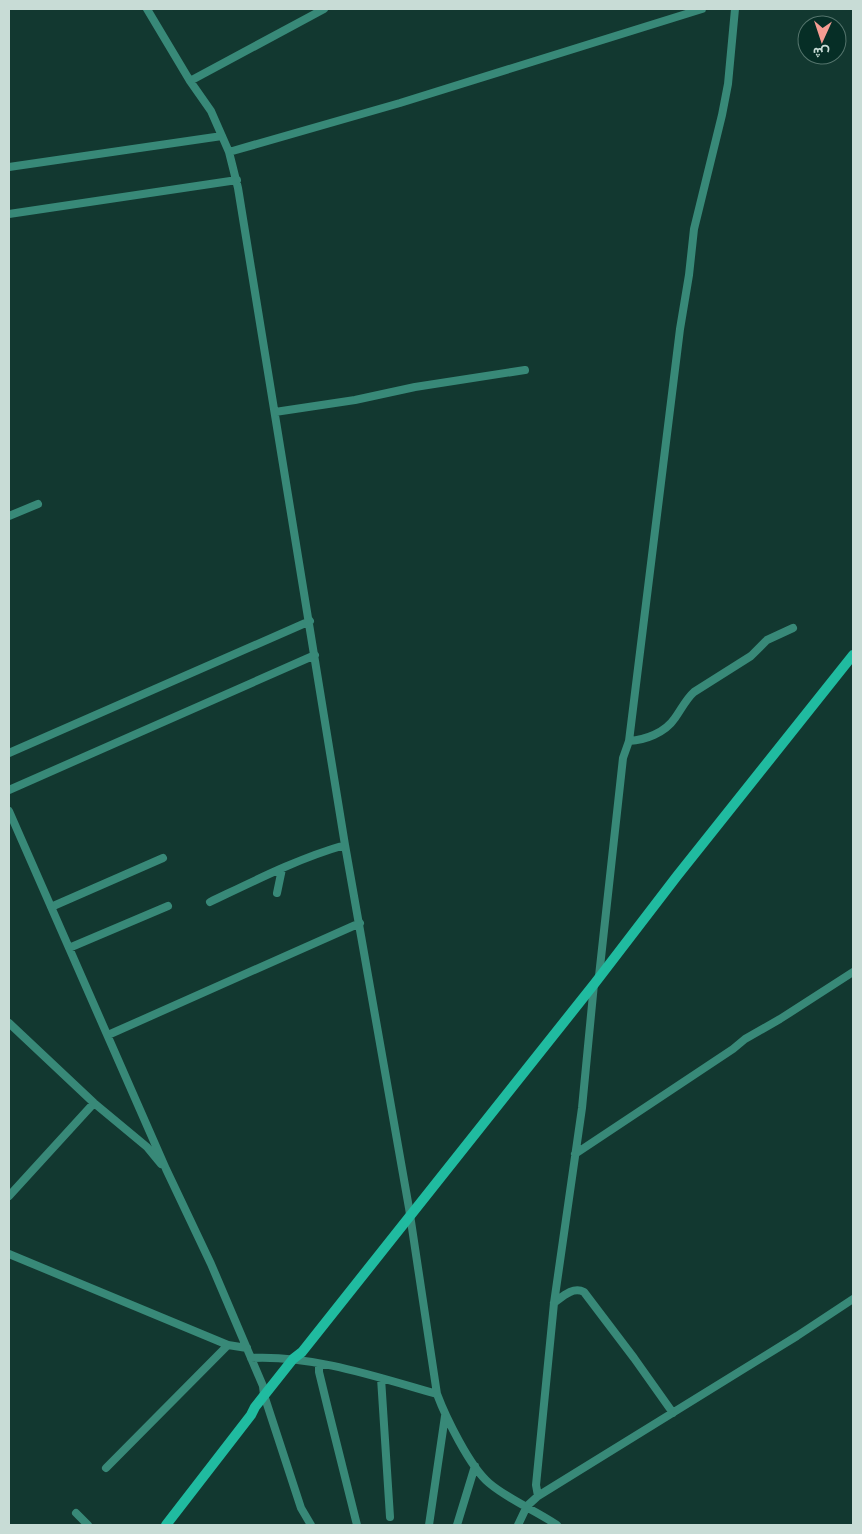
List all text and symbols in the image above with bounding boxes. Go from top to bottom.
north arrow [797,15,847,65]
text: ش [812,42,830,62]

